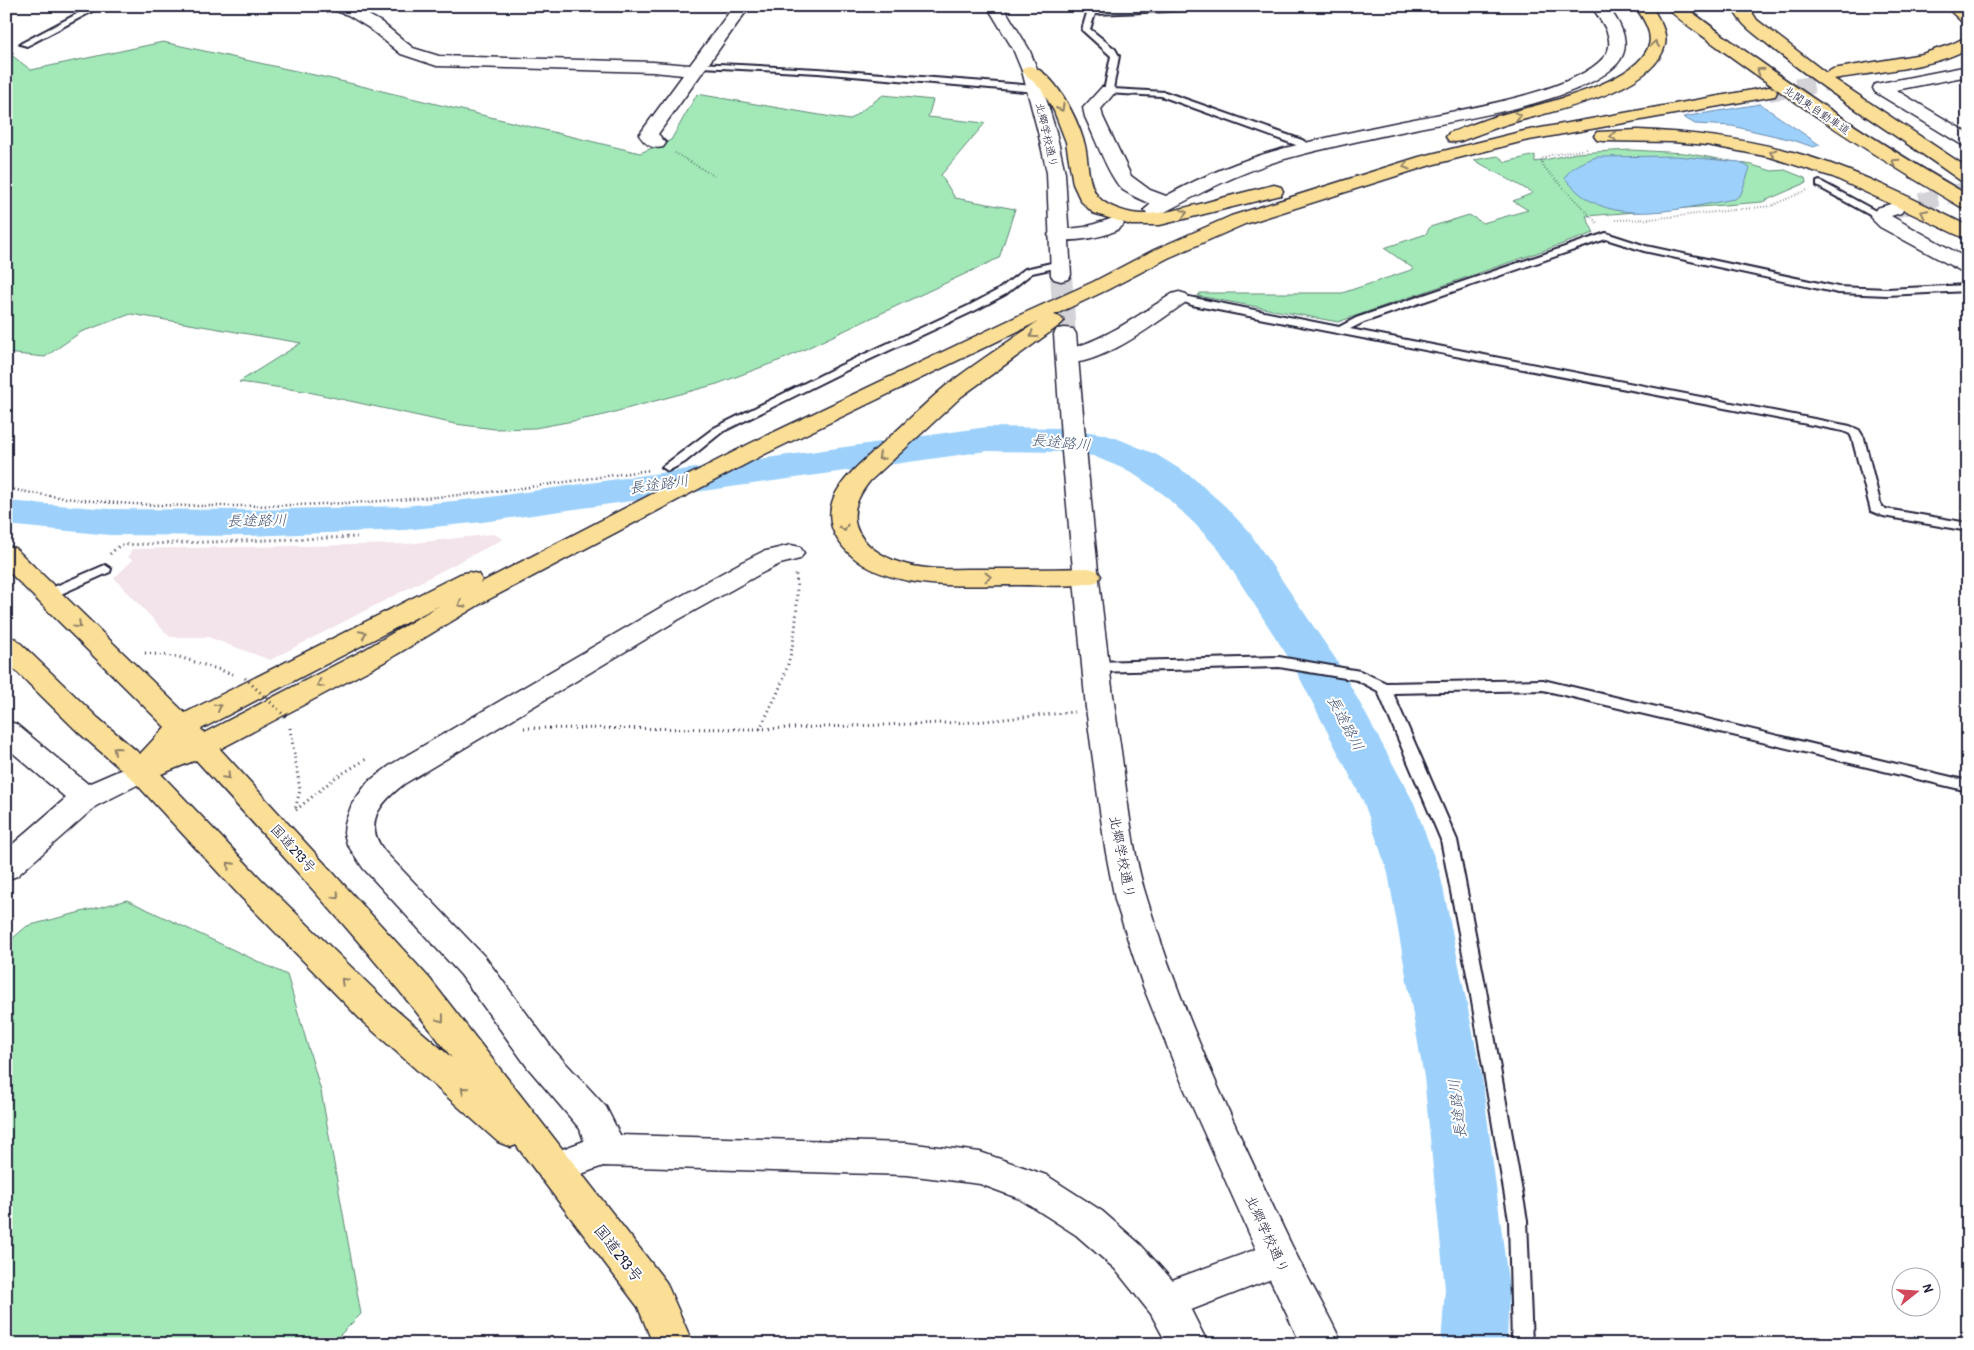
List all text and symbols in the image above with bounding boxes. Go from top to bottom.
one-way arrow [1649,39,1660,47]
one-way arrow [1757,68,1766,77]
street label: 北関東自動車道 [1781,83,1853,137]
street label: 北郷学校通り [1033,101,1061,169]
one-way arrow [1055,103,1065,112]
one-way arrow [1513,111,1521,121]
one-way arrow [1608,130,1616,141]
one-way arrow [1770,148,1778,158]
one-way arrow [1892,158,1901,168]
one-way arrow [1403,161,1411,171]
one-way arrow [1180,208,1189,219]
one-way arrow [1920,208,1929,219]
one-way arrow [1029,329,1038,338]
water label: 長途路川 [1030,429,1092,455]
one-way arrow [878,451,887,460]
water label: 長途路川 [628,469,690,499]
water label: 長途路川 [227,509,287,531]
one-way arrow [838,524,849,532]
one-way arrow [984,572,992,582]
one-way arrow [458,598,467,608]
one-way arrow [72,619,81,628]
one-way arrow [358,630,367,640]
one-way arrow [316,678,325,688]
water label: 長途路川 [1323,692,1369,754]
one-way arrow [213,703,222,713]
one-way arrow [113,747,122,755]
one-way arrow [221,770,230,779]
street label: 北郷学校通り [1106,814,1140,900]
street label: 国道293号 [267,819,321,877]
one-way arrow [227,862,236,871]
one-way arrow [330,890,339,899]
one-way arrow [341,978,350,987]
one-way arrow [436,1013,444,1022]
water label: 長途路川 [1443,1078,1471,1140]
one-way arrow [461,1088,470,1096]
street label: 北郷学校通り [1242,1192,1294,1276]
street label: 国道293号 [589,1219,649,1287]
north arrow [1892,1268,1942,1318]
text: N [1919,1282,1939,1295]

